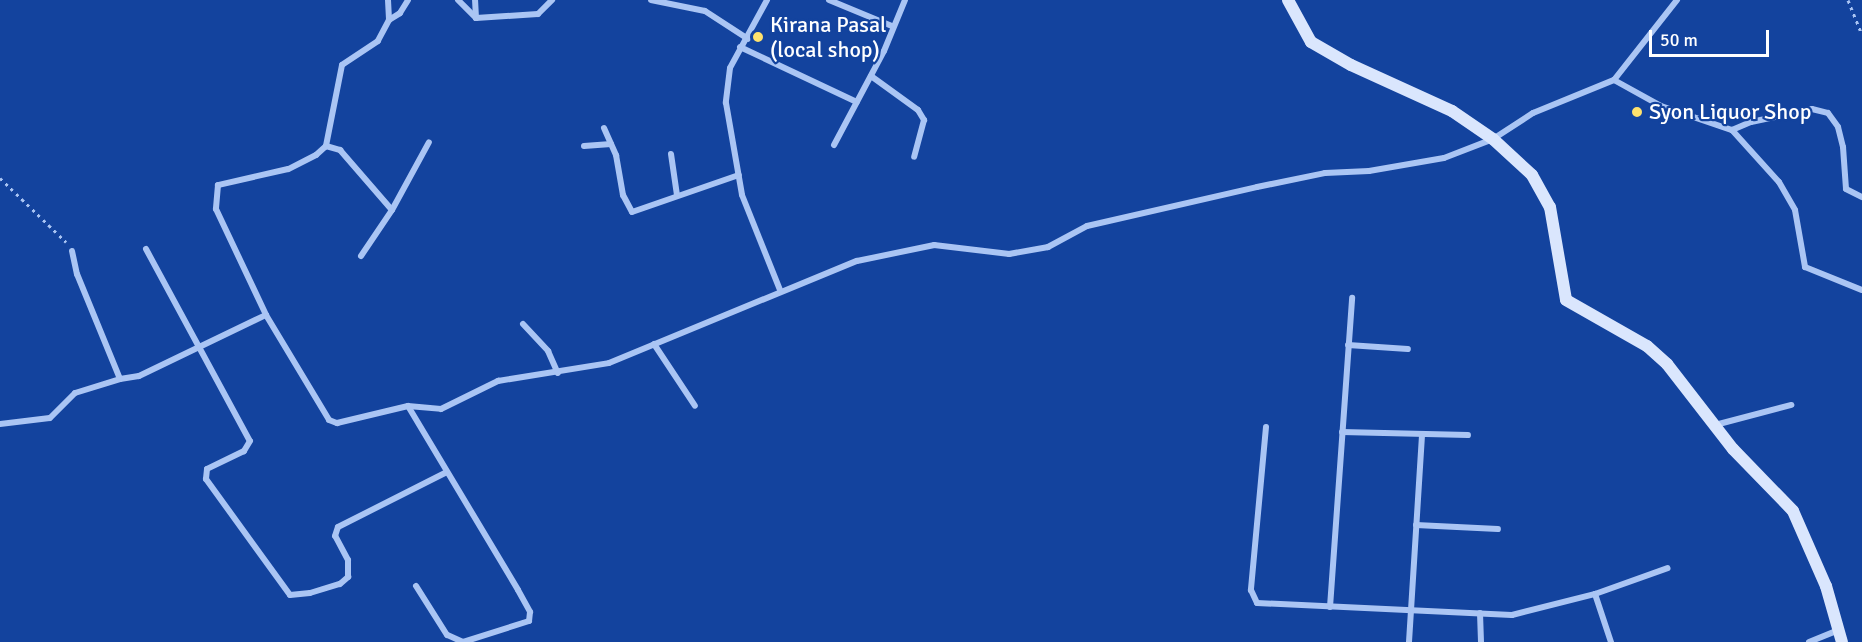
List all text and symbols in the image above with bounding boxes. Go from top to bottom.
place label: Kirana Pasal (local shop) [770,11,887,62]
scale bar [1652,18,1772,56]
text: 50 m [1660,29,1698,51]
marker: Kirana Pasal (local shop) [751,30,765,44]
place label: Syon Liquor Shop [1649,99,1811,125]
marker: Syon Liquor Shop [1630,105,1644,119]

